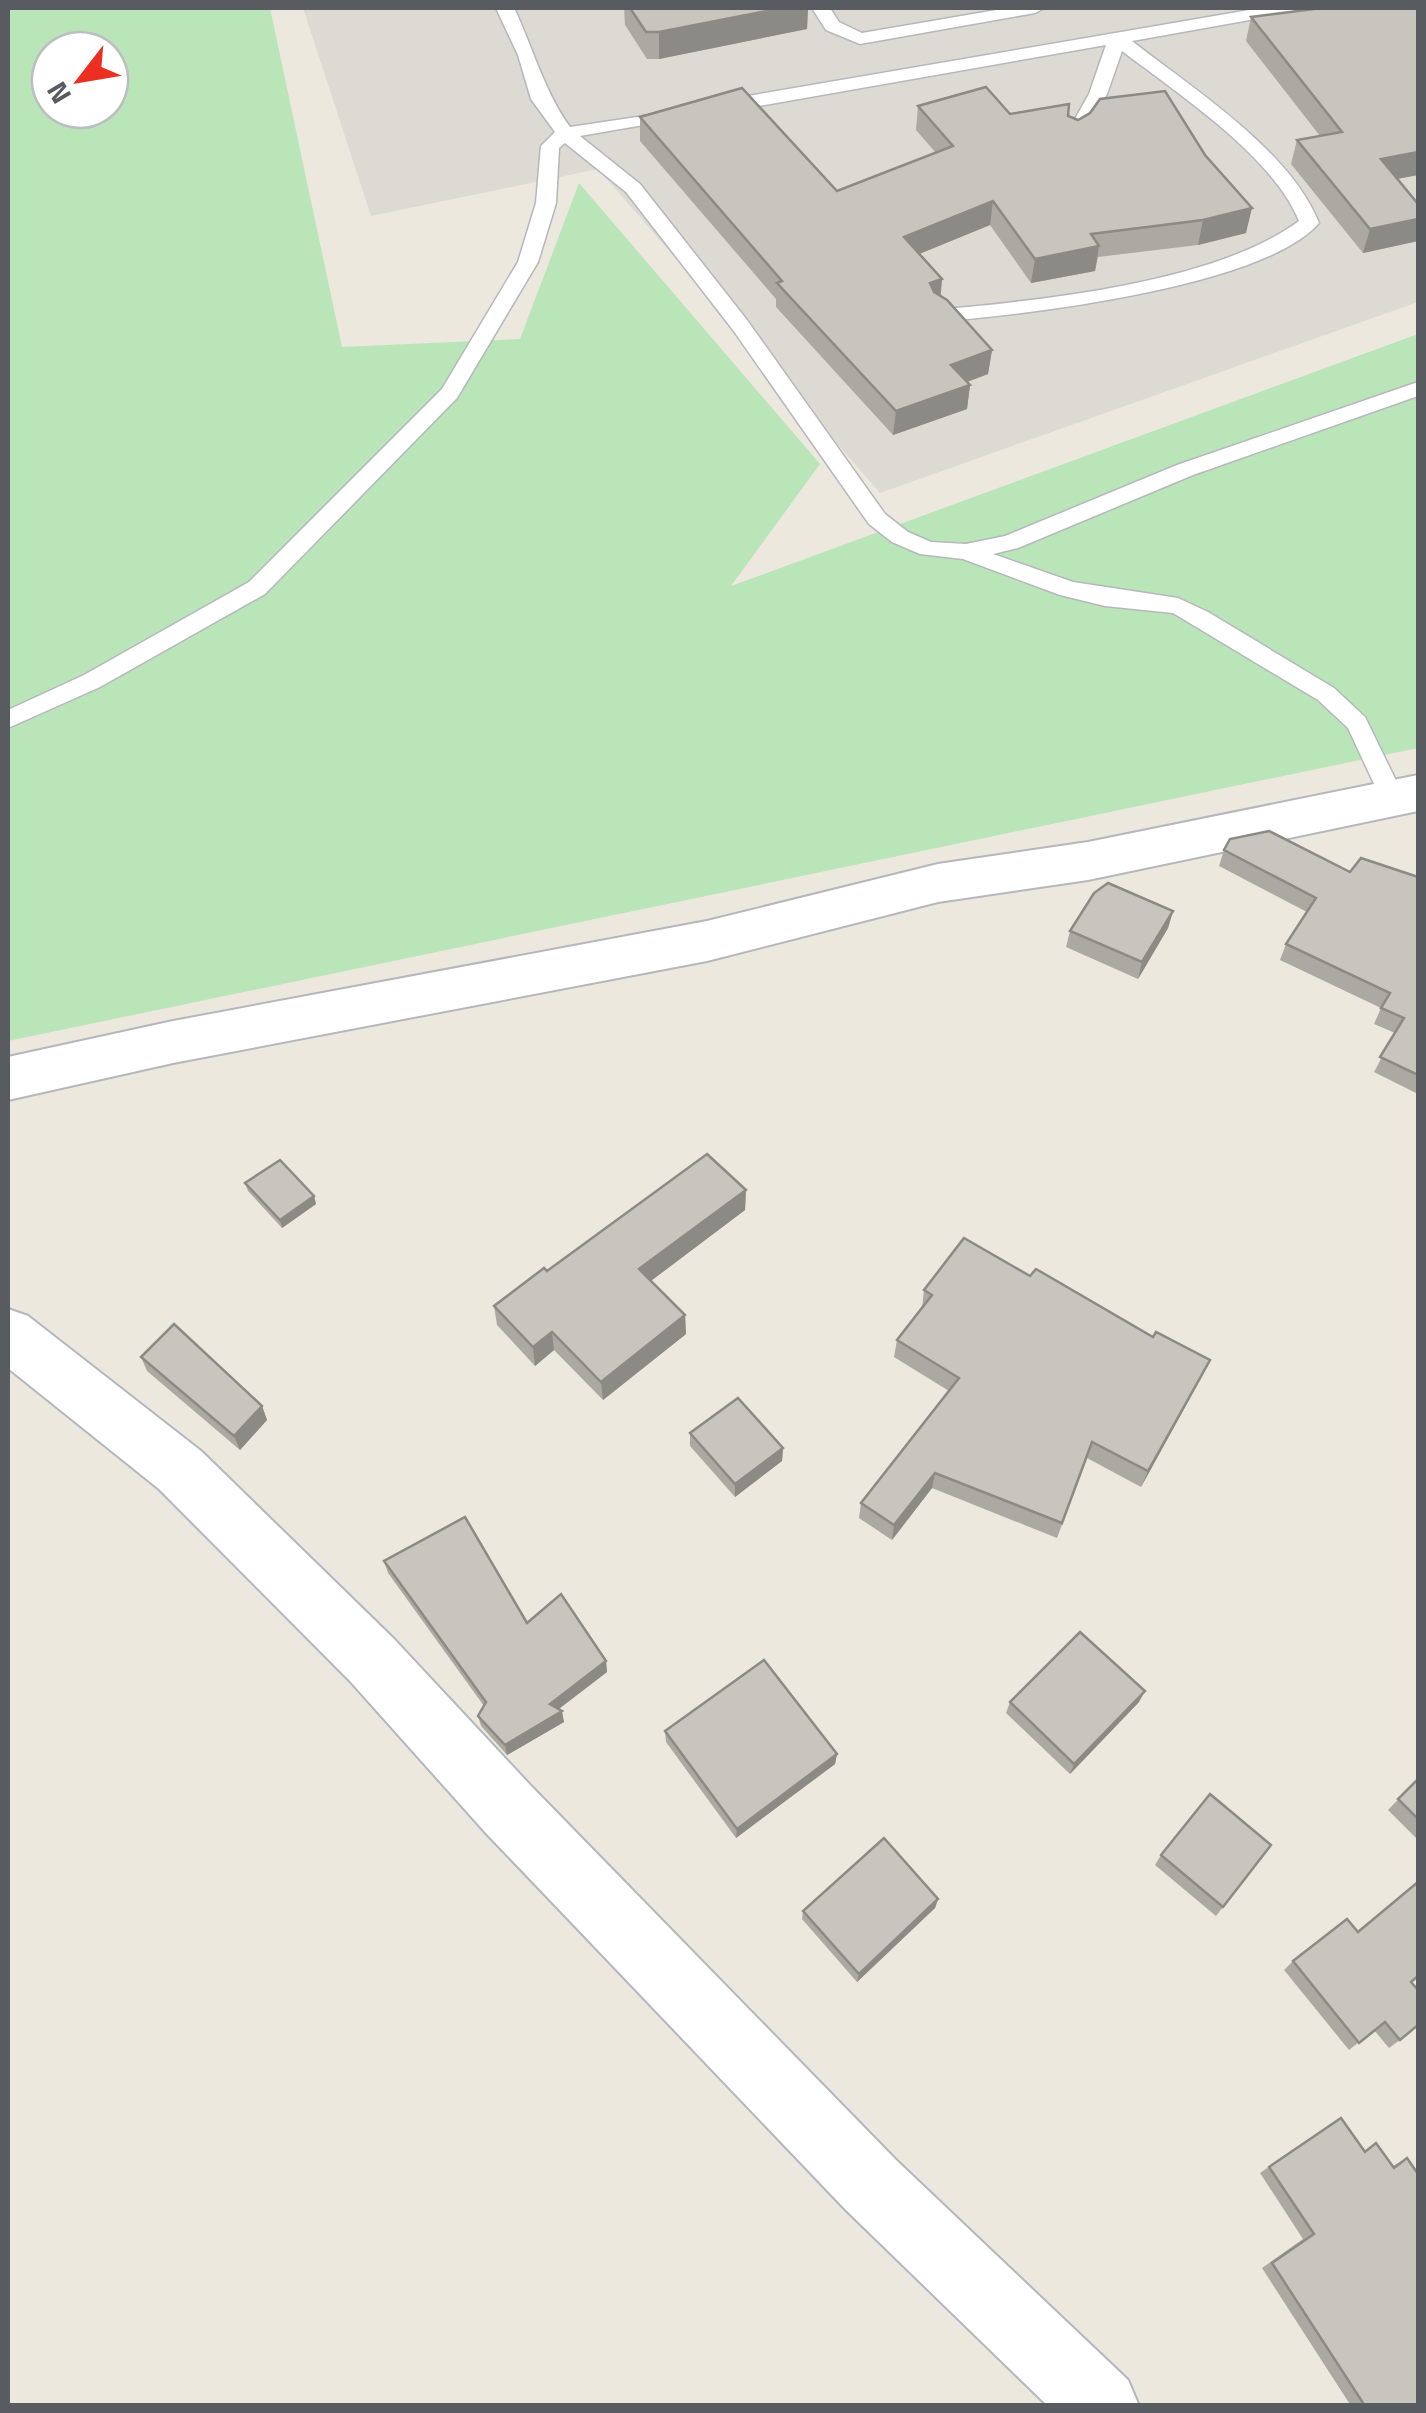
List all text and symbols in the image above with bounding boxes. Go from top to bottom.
north arrow [30,30,130,130]
text: N [35,74,82,113]

